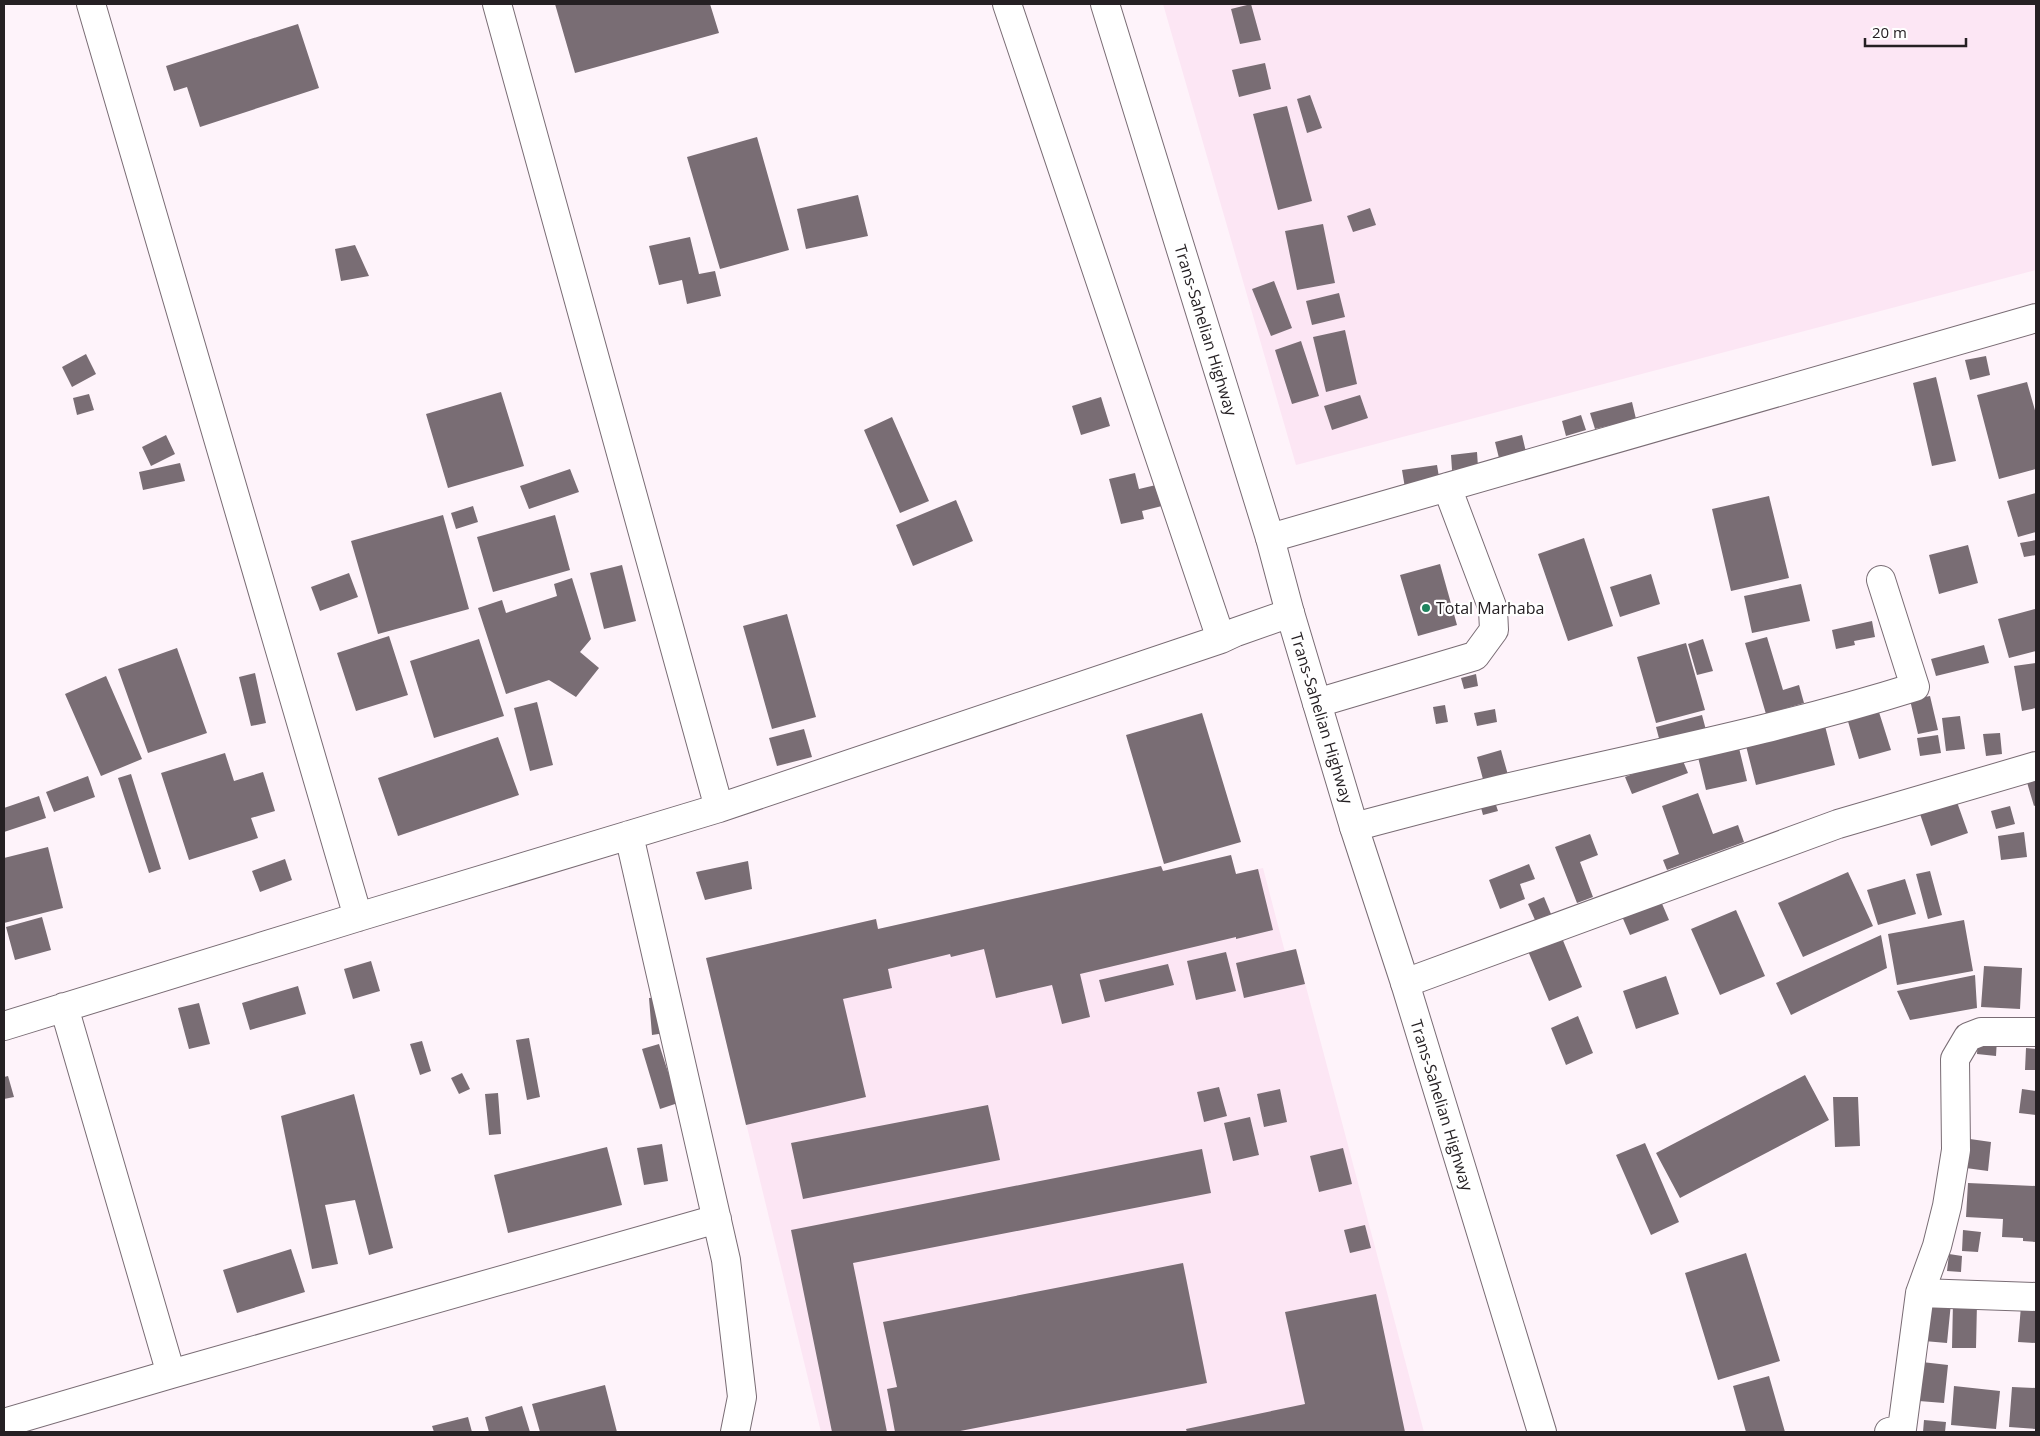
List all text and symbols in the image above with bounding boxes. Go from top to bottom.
scale bar [1865,15,1966,47]
text: 20 m [1872,22,1907,42]
street label: Trans-Sahelian Highway [1169,242,1243,419]
place label: Total Marhaba [1436,597,1544,619]
marker: Total Marhaba [1420,602,1432,614]
street label: Trans-Sahelian Highway [1285,630,1359,807]
street label: Trans-Sahelian Highway [1405,1017,1479,1194]

